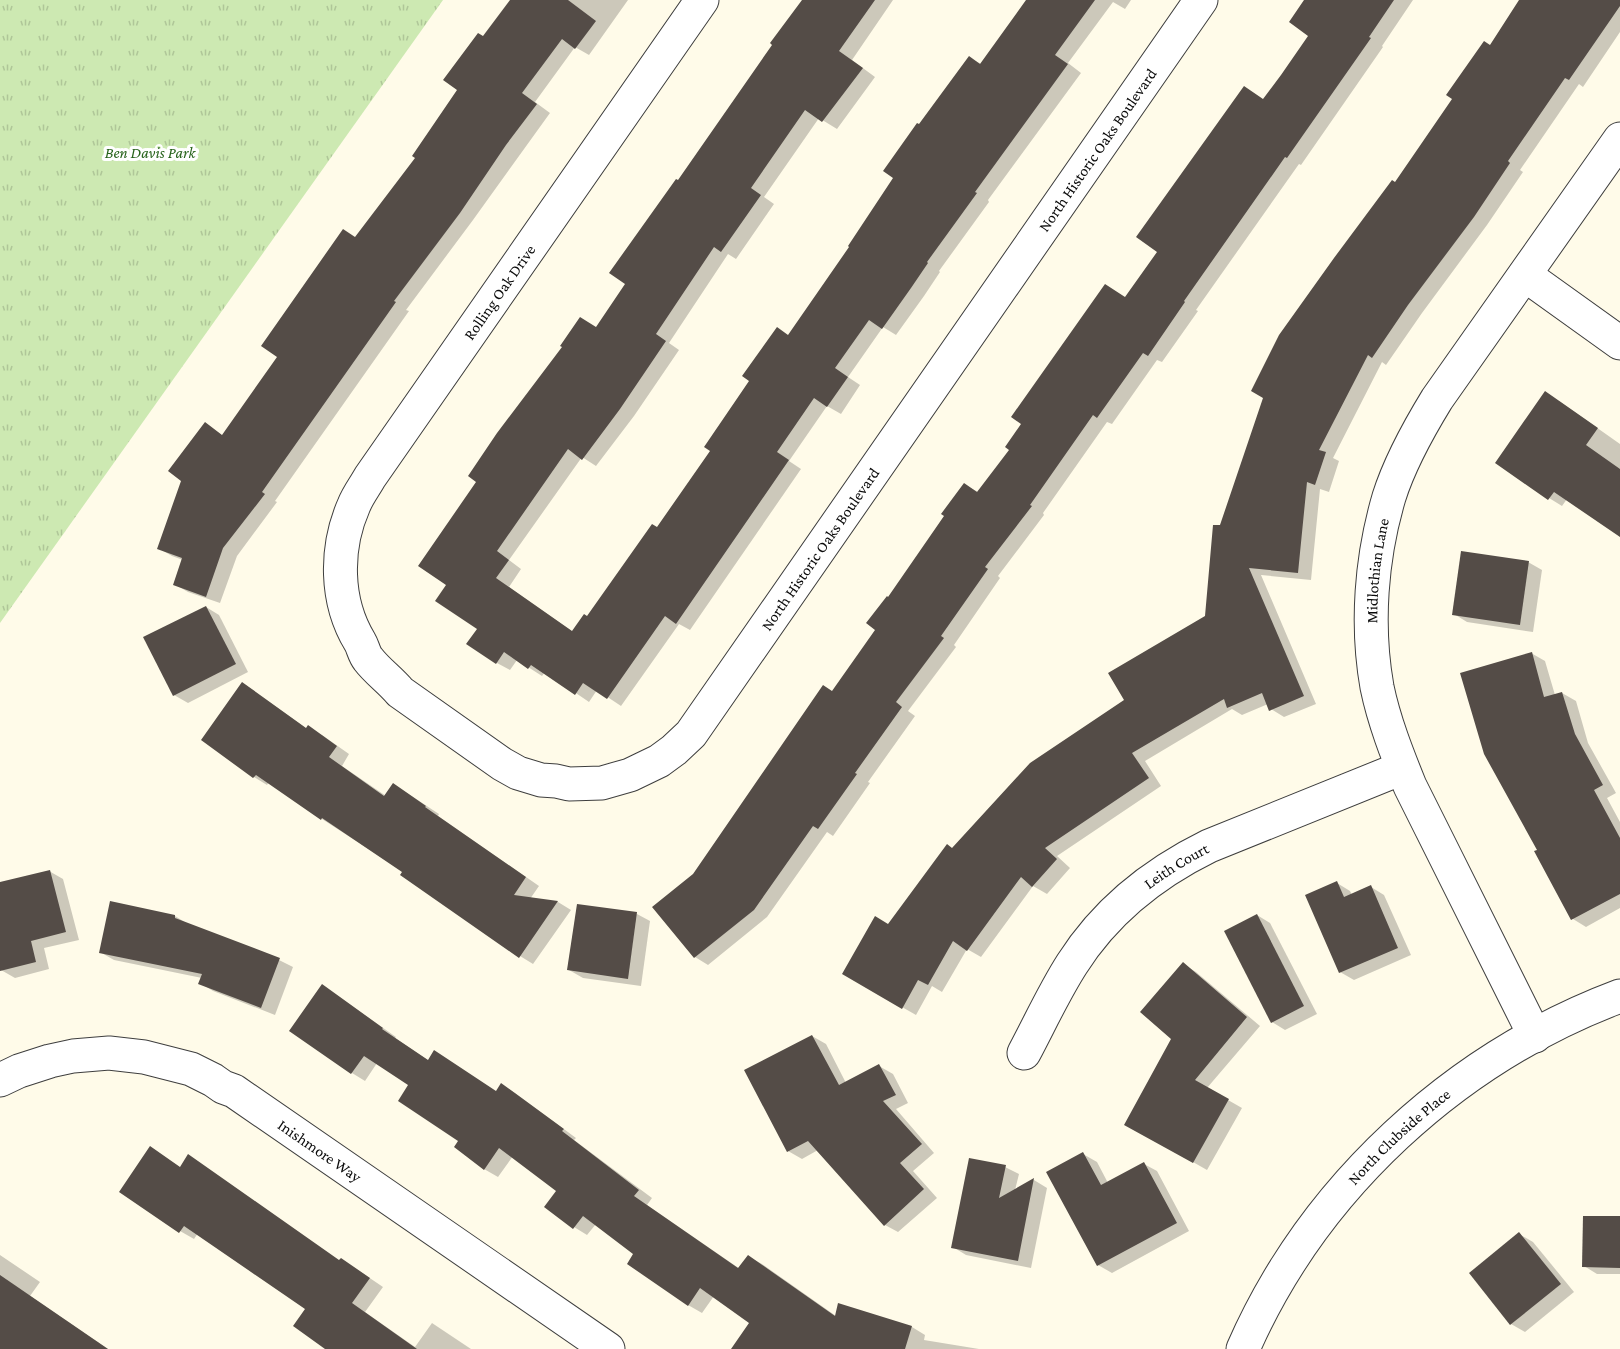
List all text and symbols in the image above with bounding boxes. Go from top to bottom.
street label: North Historic Oaks Boulevard [1035,65,1160,235]
park label: Ben Davis Park [105,144,196,161]
street label: Rolling Oak Drive [460,242,539,344]
street label: North Historic Oaks Boulevard [758,464,883,634]
street label: Midlothian Lane [1363,516,1392,623]
street label: Leith Court [1141,839,1212,892]
street label: North Clubside Place [1344,1085,1453,1188]
street label: Inishmore Way [275,1116,365,1187]

